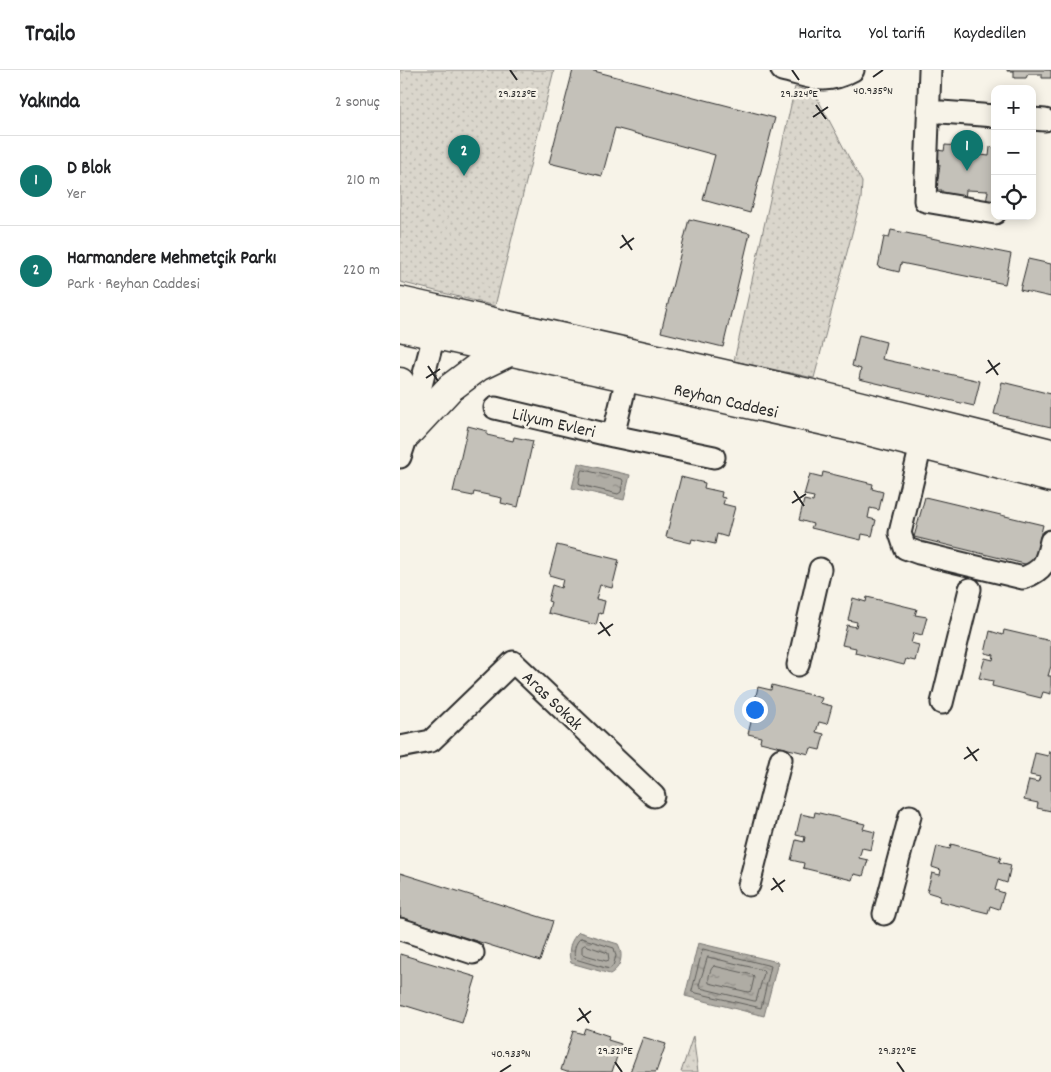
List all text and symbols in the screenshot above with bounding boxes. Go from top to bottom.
text: Trailo [25,18,76,52]
text: Harita [798,22,841,47]
text: Yol tarifi [869,22,925,47]
text: Kaydedilen [953,22,1026,47]
text: 40.935°N [853,83,893,100]
map controls [991,85,1036,220]
button: + [991,85,1036,130]
text: 29.323°E [498,86,537,103]
text: 29.324°E [780,86,818,103]
text: Yakında [20,88,79,118]
text: 2 sonuç [335,91,380,114]
pin: 1 [951,130,983,171]
button: − [991,130,1036,175]
pin: 2 [448,135,480,176]
text: D Blok [67,156,111,183]
text: 1 [34,169,38,192]
text: 210 m [346,169,380,192]
button: locate [991,175,1036,220]
text: Yer [67,183,86,206]
text: Harmandere Mehmetçik Parkı [67,246,276,273]
text: 2 [33,259,40,282]
text: 220 m [343,259,380,282]
text: Park · Reyhan Caddesi [67,273,200,296]
street label: Reyhan Caddesi [671,378,780,427]
street label: Lilyum Evleri [510,403,597,446]
street label: Aras Sokak [515,666,587,737]
your location [742,697,768,723]
text: 29.321°E [597,1043,633,1060]
text: 29.322°E [878,1043,916,1060]
text: 40.933°N [491,1046,531,1063]

